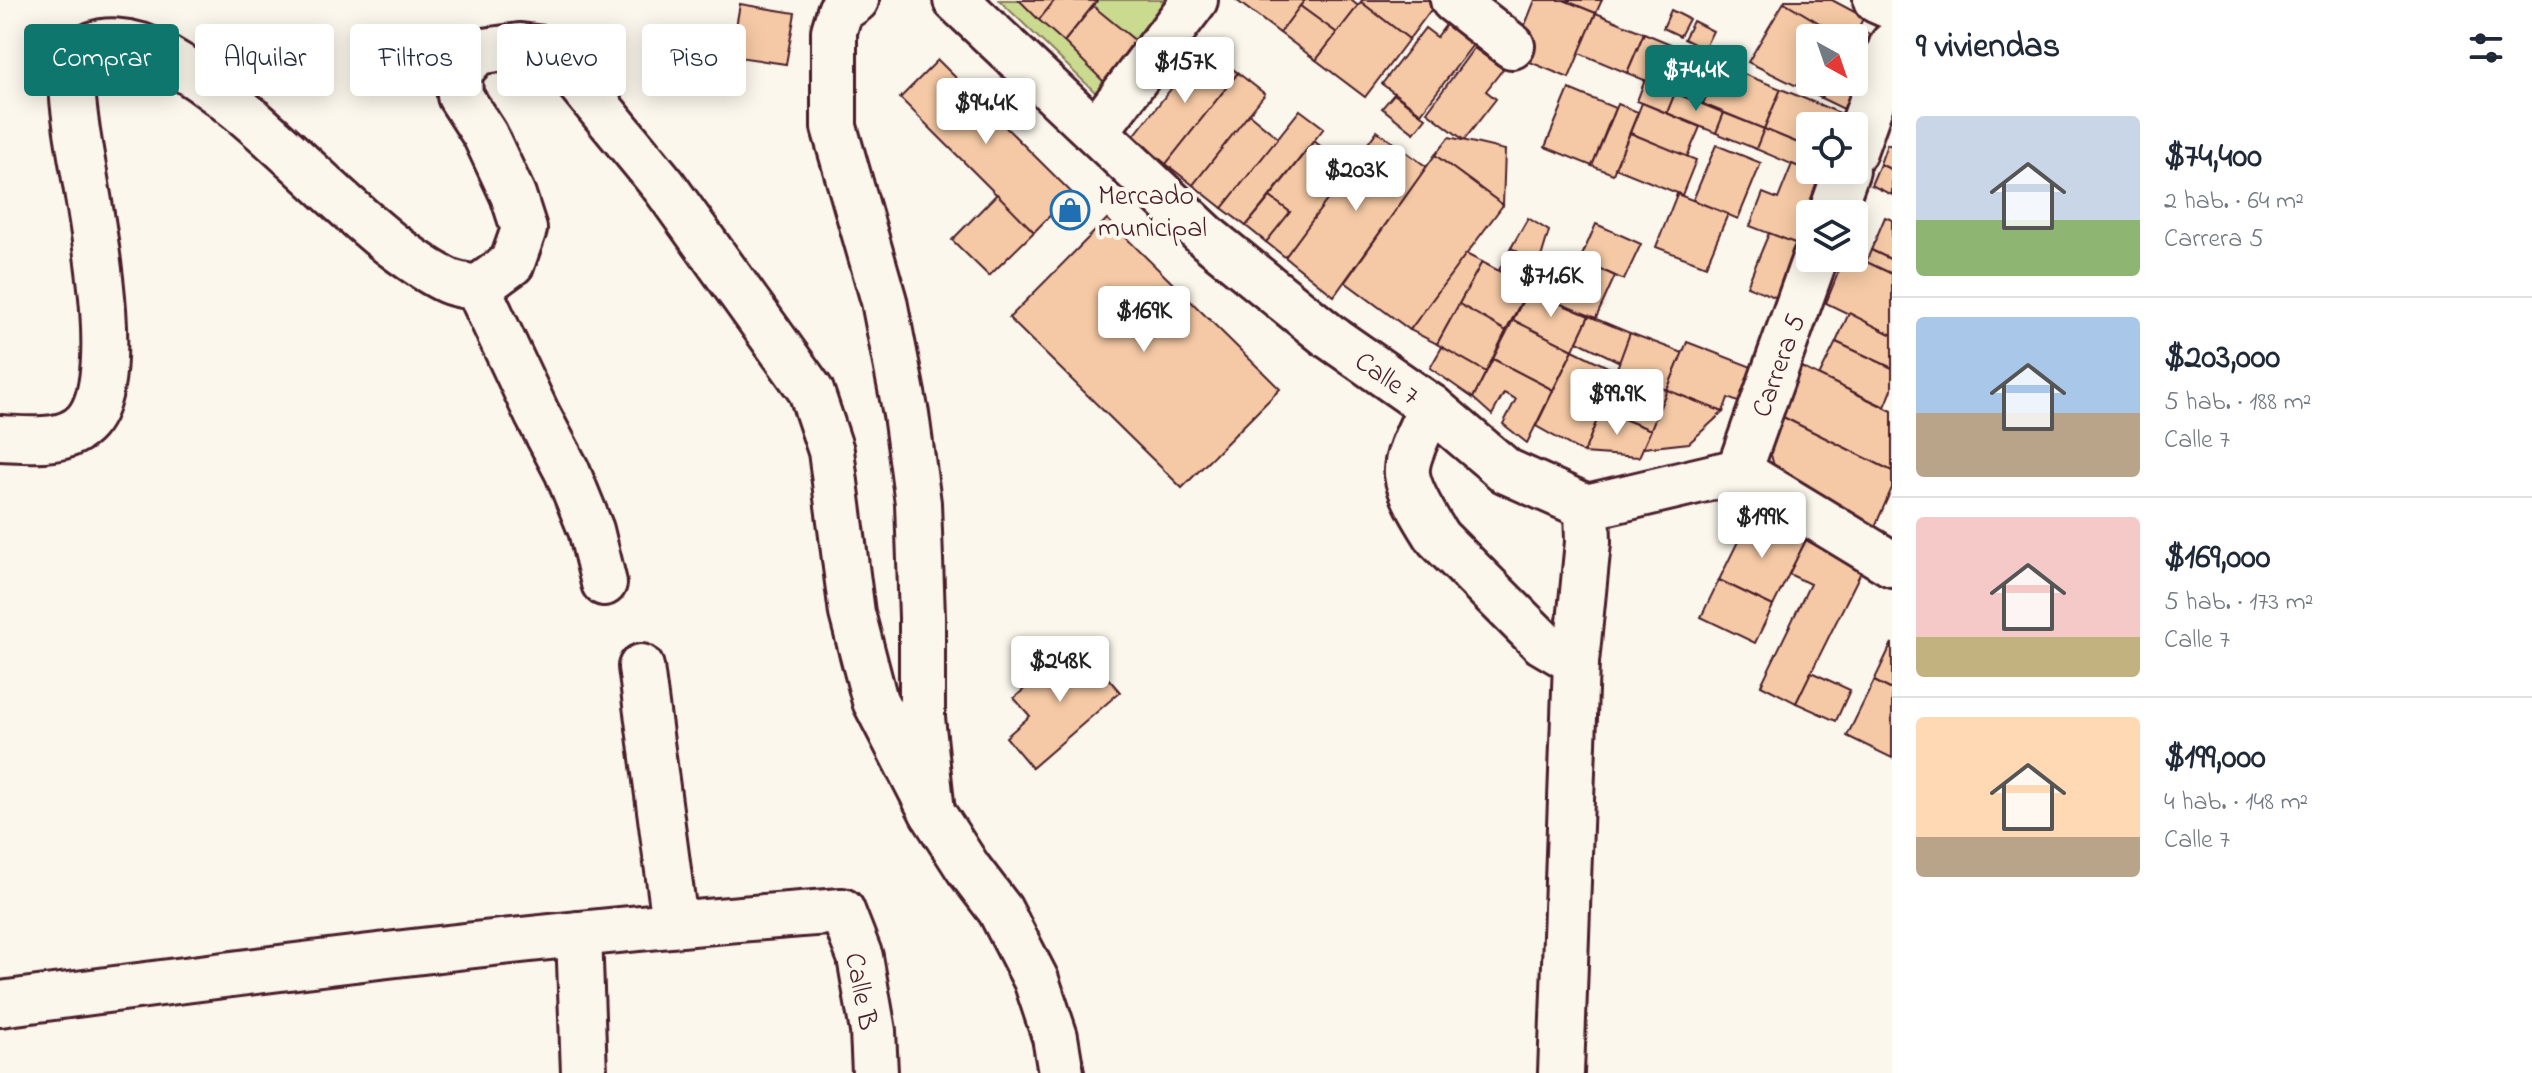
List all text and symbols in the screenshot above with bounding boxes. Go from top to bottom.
text: 9 viviendas [1916,23,2060,73]
chip: Comprar [24,24,179,96]
chip: Alquilar [195,24,334,96]
chip: Filtros [350,24,481,96]
chip: Nuevo [497,24,626,96]
chip: Piso [642,24,746,96]
north arrow [1796,24,1868,96]
map controls [1796,24,1868,272]
icon: filters [2464,26,2508,70]
pin: $157K [1129,37,1241,105]
text: $157K [1154,44,1216,82]
pin: $74.4K [1631,45,1761,113]
text: $74.4K [1663,52,1729,90]
pin: $94.4K [921,78,1051,146]
text: $94.4K [955,85,1017,123]
button: locate [1796,112,1868,184]
text: $74,400 [2164,133,2262,183]
pin: $203K [1300,145,1412,213]
icon: home [1980,148,2076,244]
text: $203K [1324,152,1388,190]
place label: Mercado municipal [1098,177,1207,250]
text: 2 hab. · 64 m² [2164,183,2304,221]
shop icon: Mercado municipal [1049,189,1091,231]
button: layers [1796,200,1868,272]
text: Carrera 5 [2164,221,2264,259]
pin: $71.6K [1486,251,1616,319]
text: $71.6K [1519,258,1583,296]
pin: $169K [1088,286,1200,354]
text: $169K [1116,293,1172,331]
street label: Carrera 5 [1743,309,1818,424]
text: $203,000 [2164,334,2280,384]
street label: Calle 7 [1345,343,1427,417]
icon: home [1980,349,2076,445]
pin: $99.9K [1552,369,1682,437]
text: $99.9K [1588,376,1646,414]
text: 5 hab. · 188 m² [2164,384,2312,422]
text: Calle 7 [2164,422,2230,460]
pin: $199K [1706,492,1818,560]
text: $199K [1736,499,1788,537]
text: $169,000 [2164,534,2271,584]
icon: home [1980,549,2076,645]
text: 5 hab. · 173 m² [2164,584,2313,622]
text: Calle 7 [2164,622,2230,660]
pin: $248K [1004,636,1116,704]
text: $248K [1029,643,1091,681]
text: $199,000 [2164,734,2266,784]
icon: home [1980,749,2076,845]
text: 4 hab. · 148 m² [2164,784,2308,822]
text: Calle 7 [2164,822,2230,860]
street label: Calle B [832,949,887,1034]

